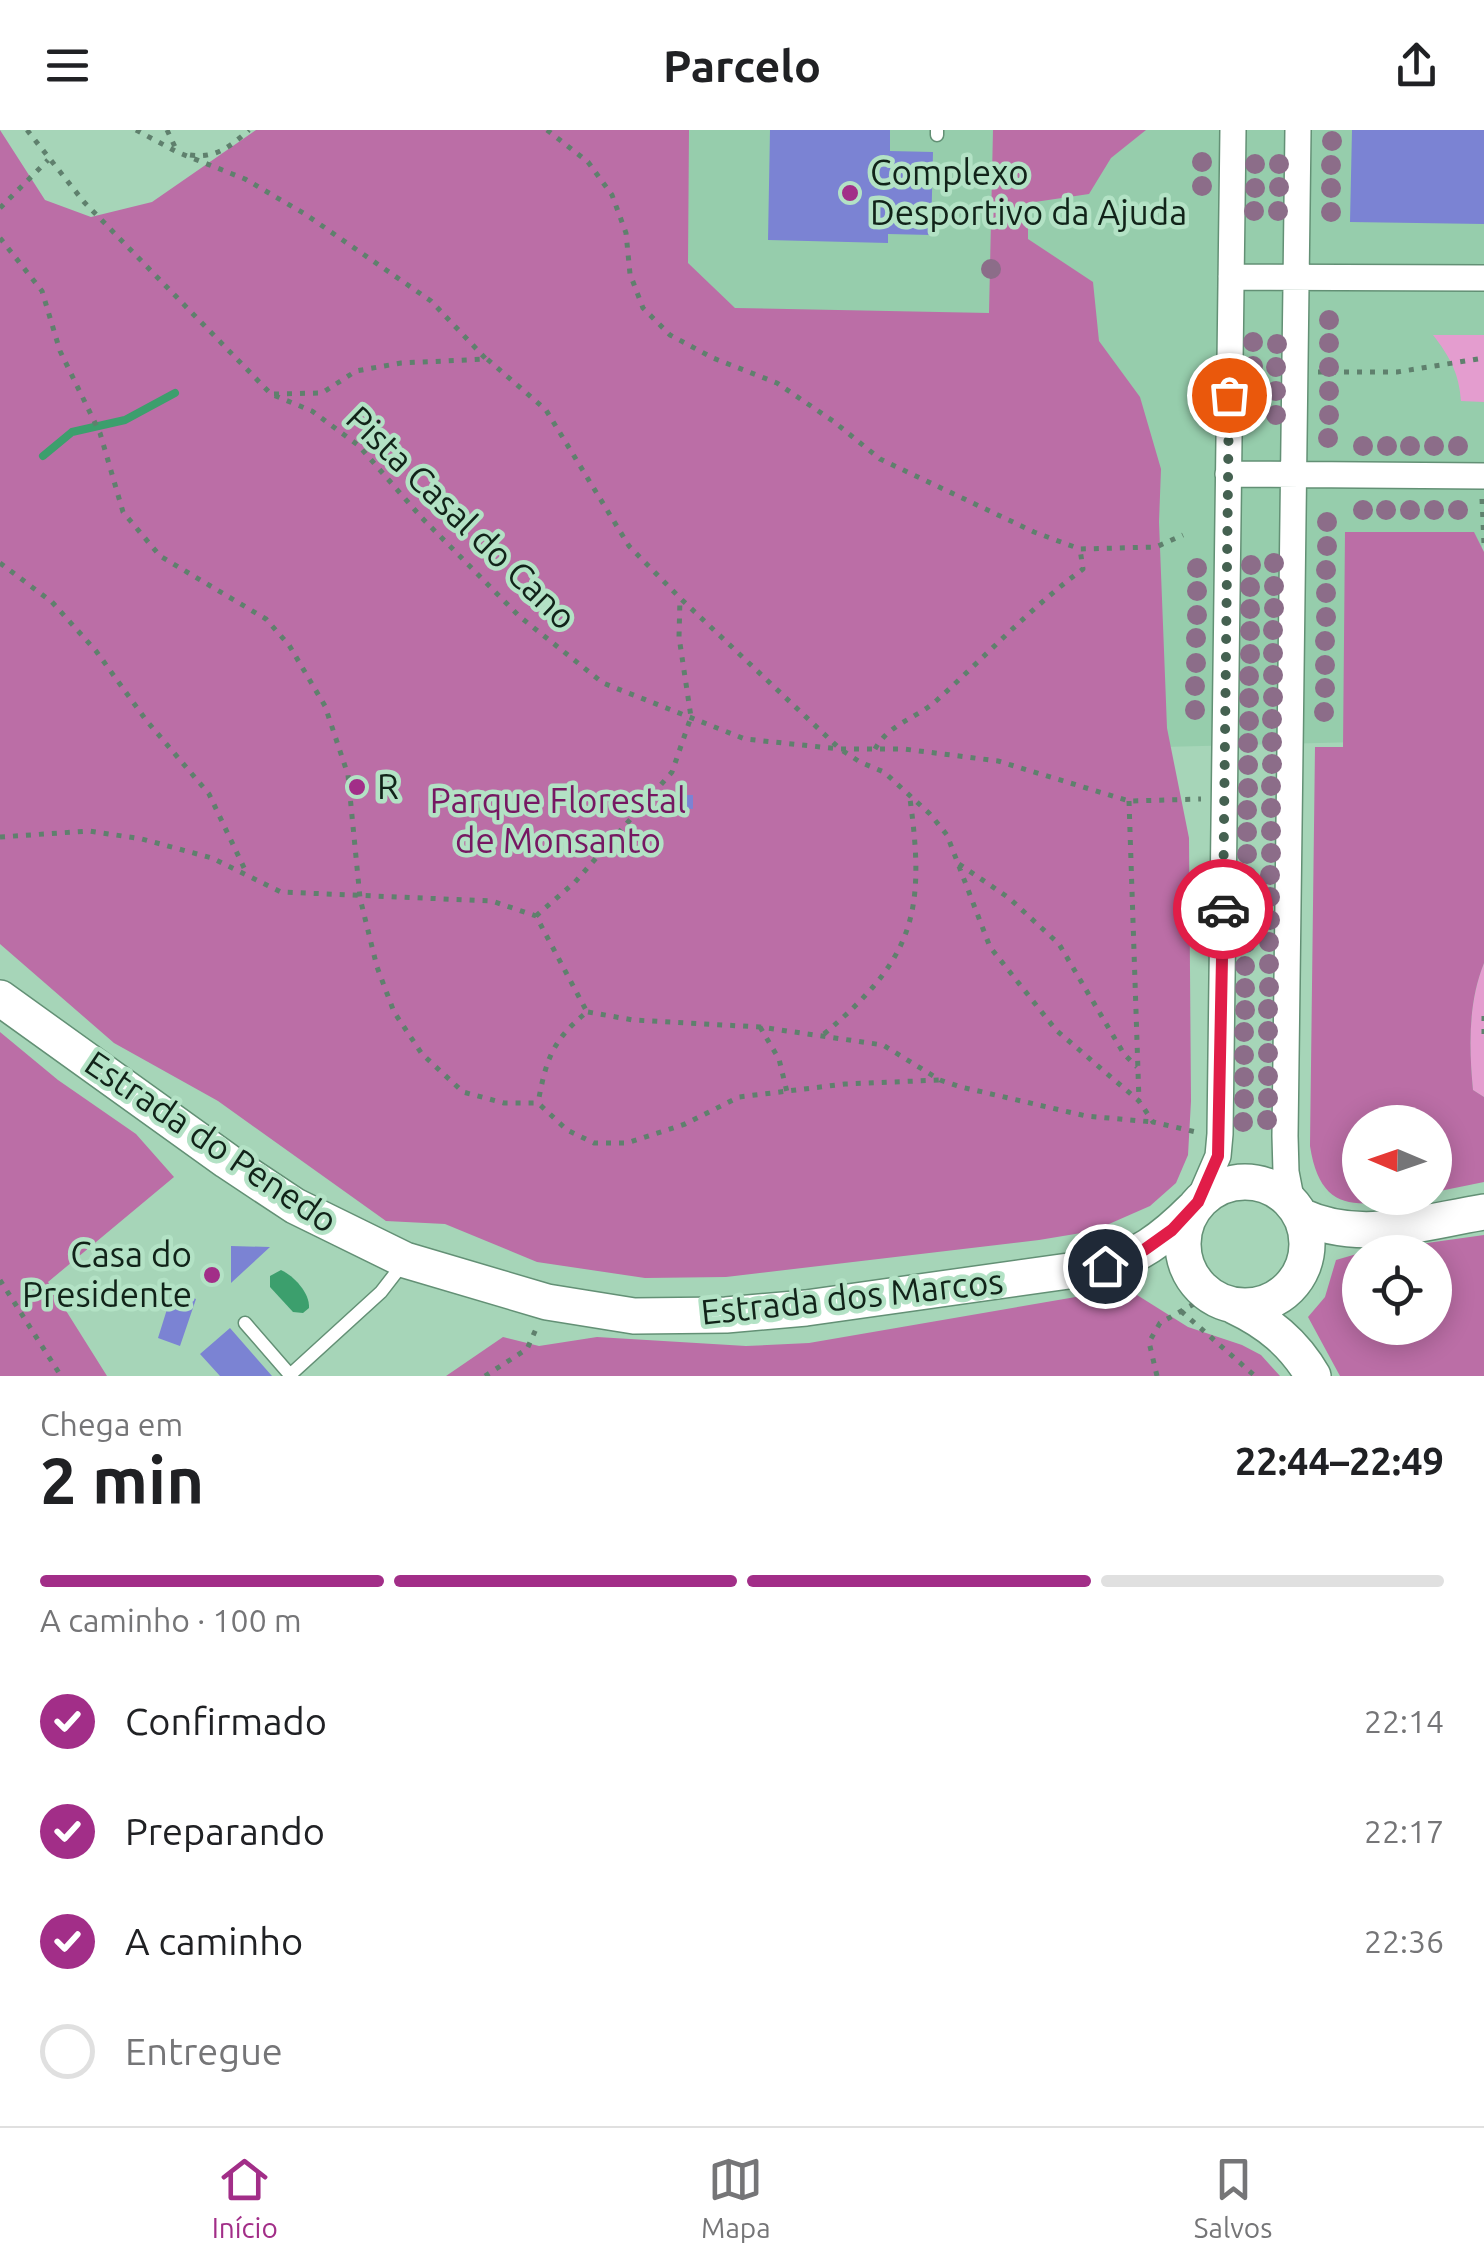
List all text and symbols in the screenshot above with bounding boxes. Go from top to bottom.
icon: menu [40,38,95,93]
icon: share [1389,38,1444,93]
text: Parcelo [663,40,821,91]
place label: Complexo Desportivo da Ajuda [870,152,1187,232]
marker: Complexo Desportivo da Ajuda [839,182,861,204]
pin [1187,353,1272,438]
icon: bag [1202,368,1257,423]
street label: Pista Casal do Cano [339,398,585,637]
place label: R [377,766,399,806]
marker: R [346,776,368,798]
park label: Parque Florestal de Monsanto [430,780,686,860]
courier [1173,859,1273,959]
icon: car [1196,882,1251,937]
street label: Estrada do Penedo [78,1042,345,1240]
north arrow [1342,1105,1452,1215]
map controls [1342,1105,1452,1345]
pin [1063,1224,1148,1309]
place label: Casa do Presidente [22,1234,192,1314]
button: locate [1342,1235,1452,1345]
icon: home [1078,1239,1133,1294]
street label: Estrada dos Marcos [699,1260,1005,1332]
marker: Casa do Presidente [201,1264,223,1286]
text: Chega em [40,1406,183,1442]
text: 22:44–22:49 [1235,1440,1444,1482]
text: 2 min [40,1443,204,1516]
text: A caminho · 100 m [40,1602,302,1638]
icon: check [40,1694,95,1749]
text: Confirmado [125,1700,327,1742]
text: 22:14 [1364,1703,1444,1739]
icon: check [40,1804,95,1859]
text: Preparando [125,1810,325,1852]
text: 22:17 [1364,1813,1444,1849]
icon: check [40,1914,95,1969]
text: A caminho [125,1920,303,1962]
text: 22:36 [1364,1923,1444,1959]
text: Entregue [125,2030,283,2072]
tab: Início [212,2152,278,2243]
tab: Mapa [701,2152,771,2243]
tab: Salvos [1194,2152,1272,2243]

